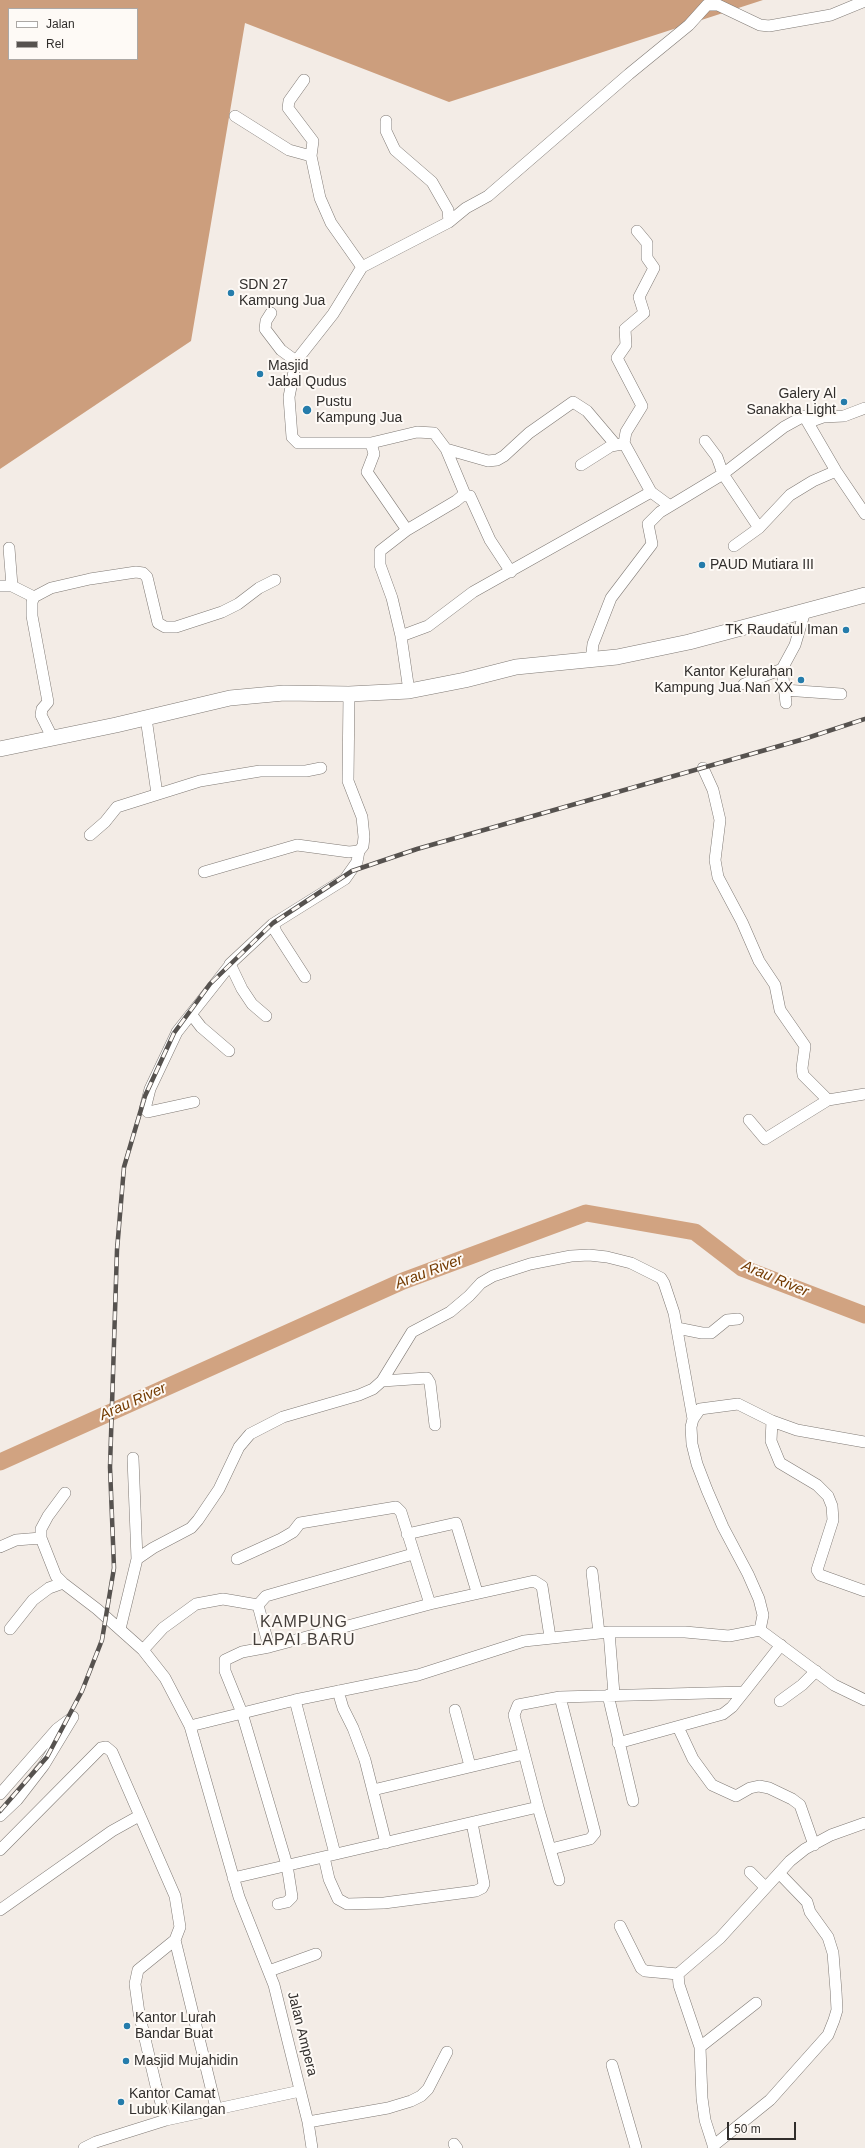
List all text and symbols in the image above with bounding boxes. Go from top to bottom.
legend [8,8,138,60]
text: Jalan [46,17,75,31]
text: Rel [46,37,64,51]
place label: SDN 27 Kampung Jua [239,277,325,310]
marker: SDN 27 Kampung Jua [226,288,236,298]
place label: Masjid Jabal Qudus [268,358,347,390]
marker: Masjid Jabal Qudus [255,369,265,379]
place label: Galery Al Sanakha Light [746,386,836,418]
place label: Pustu Kampung Jua [316,394,402,426]
marker: Galery Al Sanakha Light [839,397,849,407]
marker: Pustu Kampung Jua [301,404,313,416]
place label: PAUD Mutiara III [710,557,814,573]
marker: PAUD Mutiara III [697,560,707,570]
place label: TK Raudatul Iman [725,622,838,638]
marker: TK Raudatul Iman [841,625,851,635]
place label: Kantor Kelurahan Kampung Jua Nan XX [654,664,793,696]
marker: Kantor Kelurahan Kampung Jua Nan XX [796,675,806,685]
water label: Arau River [393,1251,465,1293]
water label: Arau River [739,1257,811,1301]
water label: Arau River [97,1379,169,1425]
district label: KAMPUNG LAPAI BARU [252,1613,356,1651]
street label: Jalan Ampera [283,1990,321,2078]
place label: Kantor Lurah Bandar Buat [135,2010,216,2042]
marker: Kantor Lurah Bandar Buat [122,2021,132,2031]
place label: Masjid Mujahidin [134,2053,238,2069]
marker: Masjid Mujahidin [121,2056,131,2066]
place label: Kantor Camat Lubuk Kilangan [129,2086,226,2118]
marker: Kantor Camat Lubuk Kilangan [116,2097,126,2107]
scale bar [729,2114,798,2140]
text: 50 m [734,2122,761,2136]

